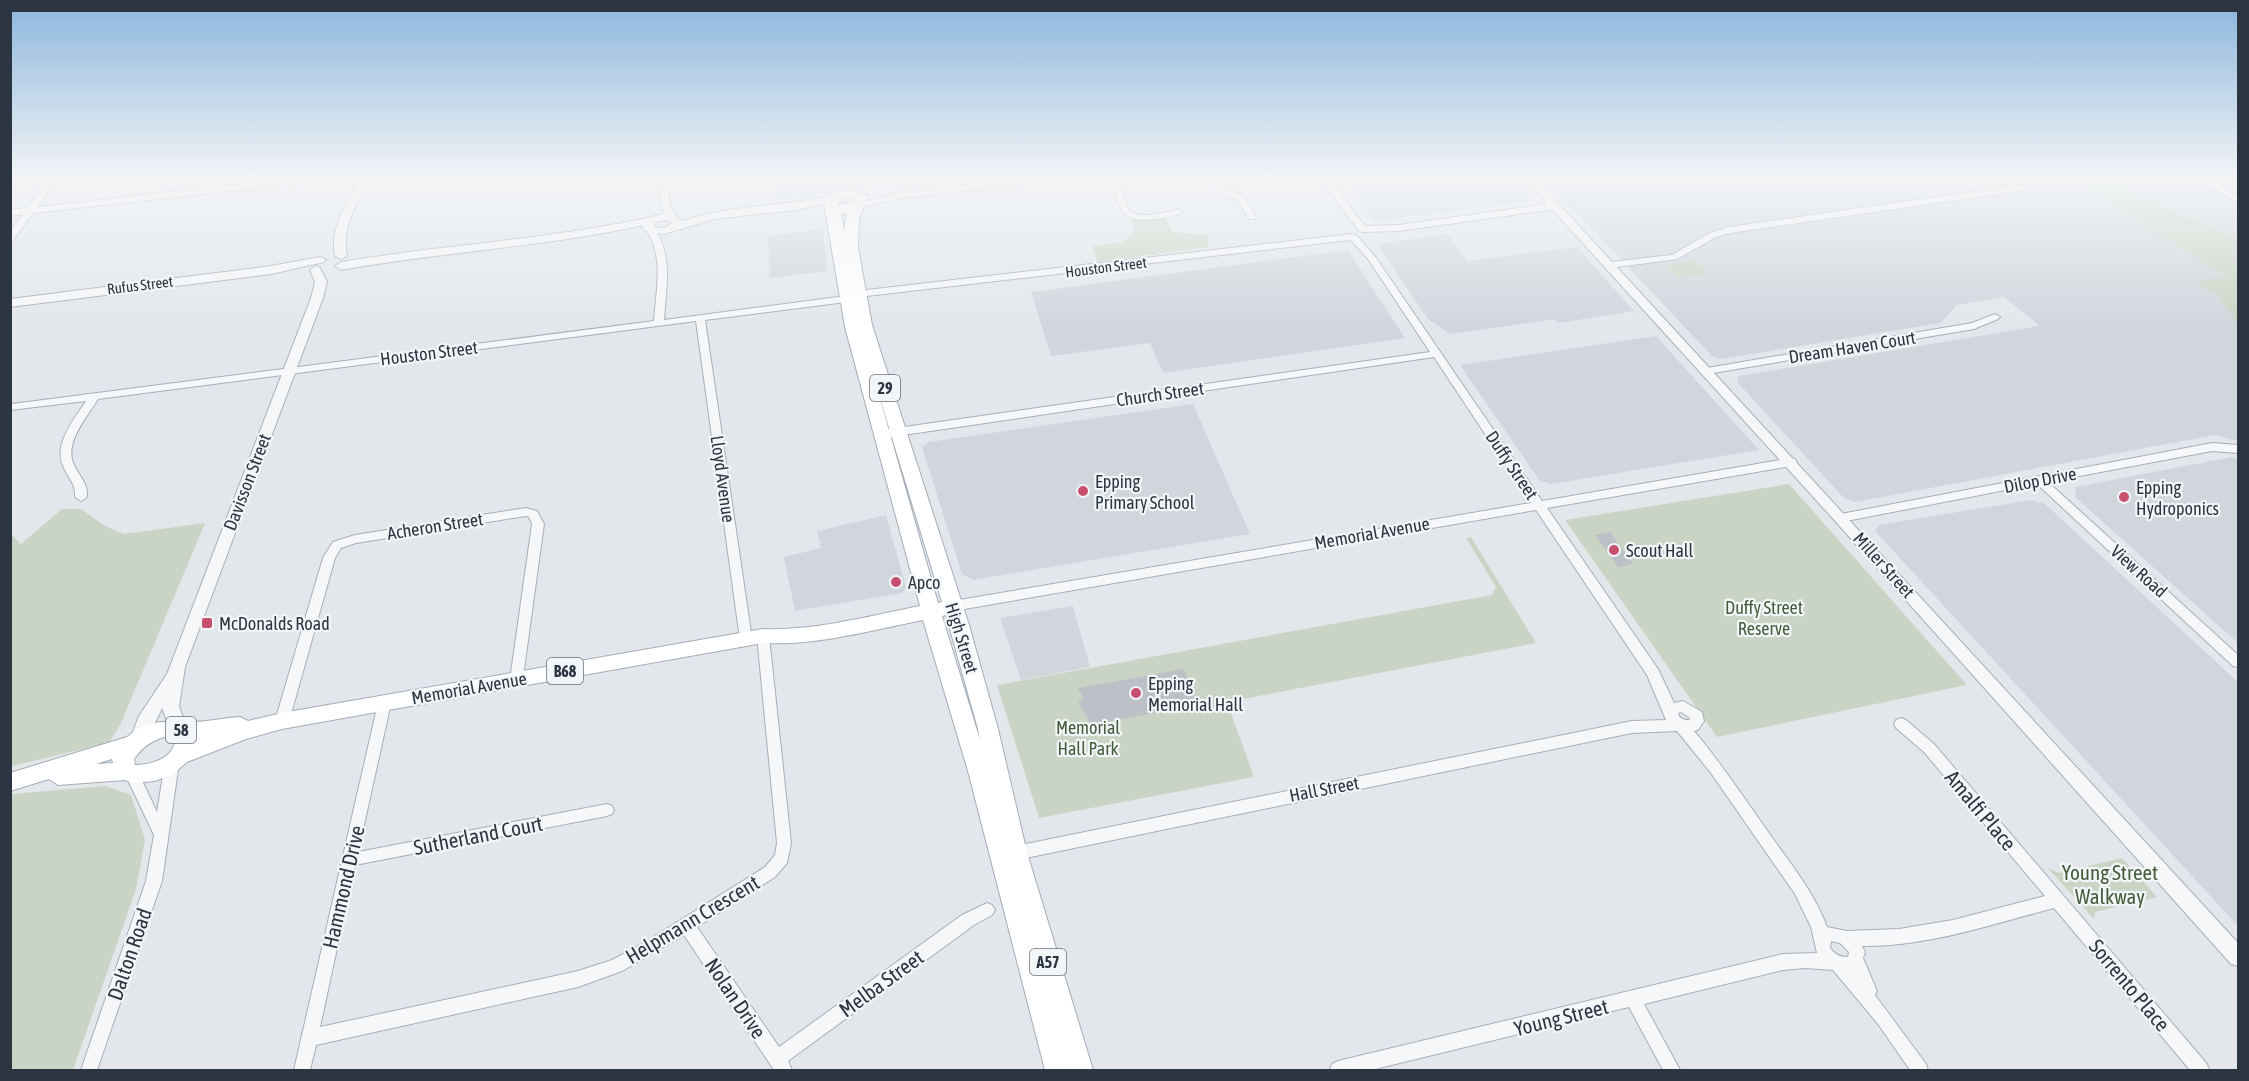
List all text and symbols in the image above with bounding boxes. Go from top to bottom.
street label: Houston Street [1064,254,1148,280]
street label: Rufus Street [106,273,174,297]
street label: Dream Haven Court [1787,327,1917,367]
street label: Houston Street [379,337,479,369]
road number: 29 [870,375,900,401]
street label: Church Street [1115,377,1205,411]
street label: Duffy Street [1482,427,1542,503]
street label: Davisson Street [219,431,275,533]
street label: Lloyd Avenue [706,434,740,524]
street label: Dilop Drive [2002,463,2078,497]
place label: Epping Primary School [1095,471,1195,513]
place label: Epping Hydroponics [2136,477,2219,519]
marker: Epping Primary School [1076,484,1090,498]
marker: Epping Hydroponics [2117,490,2131,504]
street label: Acheron Street [386,508,484,544]
street label: Memorial Avenue [1313,513,1431,553]
street label: Miller Street [1849,528,1919,602]
place label: Scout Hall [1626,540,1694,561]
street label: View Road [2107,540,2171,602]
marker: Scout Hall [1607,543,1621,557]
place label: Apco [908,572,940,593]
marker: Apco [889,575,903,589]
park label: Duffy Street Reserve [1725,597,1803,639]
street label: High Street [941,600,983,676]
place label: McDonalds Road [219,613,330,634]
marker: McDonalds Road [200,616,214,630]
road number: B68 [547,658,583,684]
street label: Memorial Avenue [410,668,528,708]
place label: Epping Memorial Hall [1148,673,1243,715]
marker: Epping Memorial Hall [1129,686,1143,700]
road number: 58 [166,717,196,743]
park label: Memorial Hall Park [1056,717,1120,759]
street label: Amalfi Place [1941,765,2021,855]
street label: Hall Street [1287,772,1361,806]
street label: Sutherland Court [412,811,544,859]
street label: Hammond Drive [317,823,369,951]
park label: Young Street Walkway [2062,860,2158,908]
street label: Helpmann Crescent [621,870,763,968]
street label: Dalton Road [102,905,156,1003]
street label: Sorrento Place [2085,934,2175,1036]
street label: Melba Street [834,945,928,1021]
road number: A57 [1030,949,1066,975]
street label: Nolan Drive [700,953,772,1043]
street label: Young Street [1511,994,1611,1040]

